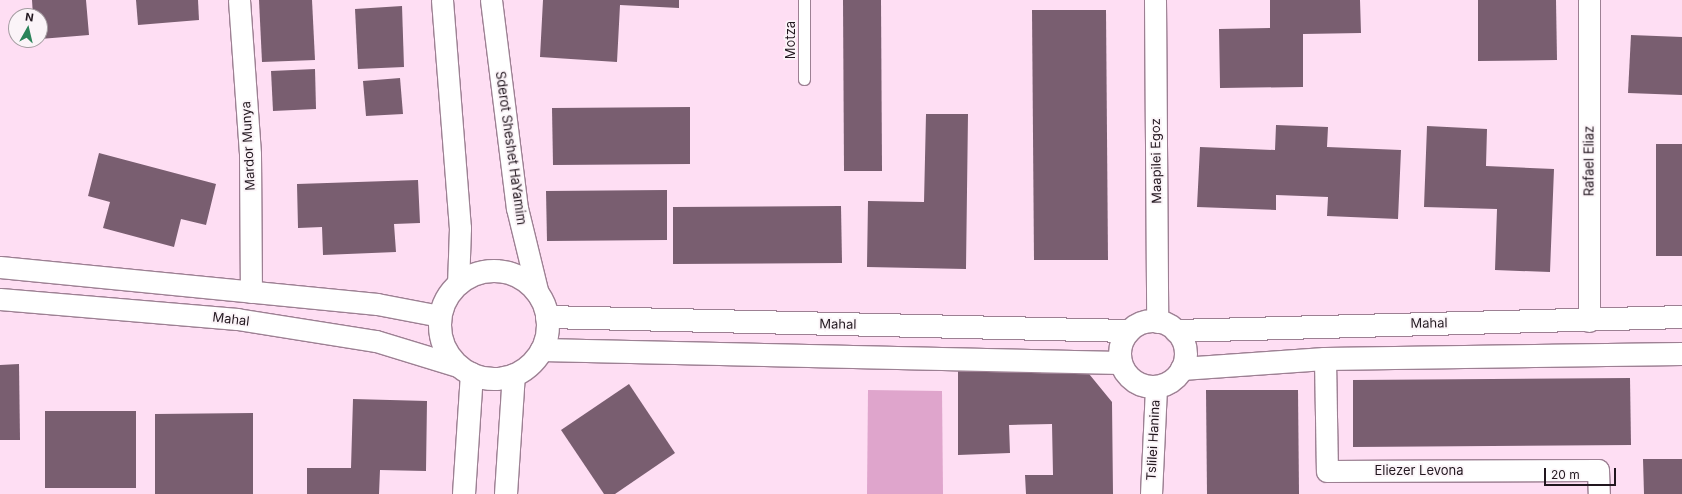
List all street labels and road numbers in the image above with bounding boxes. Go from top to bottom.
street label: Motza [782,21,798,59]
street label: Sderot Sheshet HaYamim [492,70,530,226]
street label: Mardor Munya [238,101,258,191]
street label: Maapilei Egoz [1147,118,1165,204]
street label: Rafael Eliaz [1581,126,1597,196]
street label: Mahal [212,309,250,329]
street label: Mahal [1410,315,1448,331]
street label: Mahal [819,316,857,332]
street label: Tslilei Hanina [1143,399,1163,481]
street label: Eliezer Levona [1374,462,1464,478]

